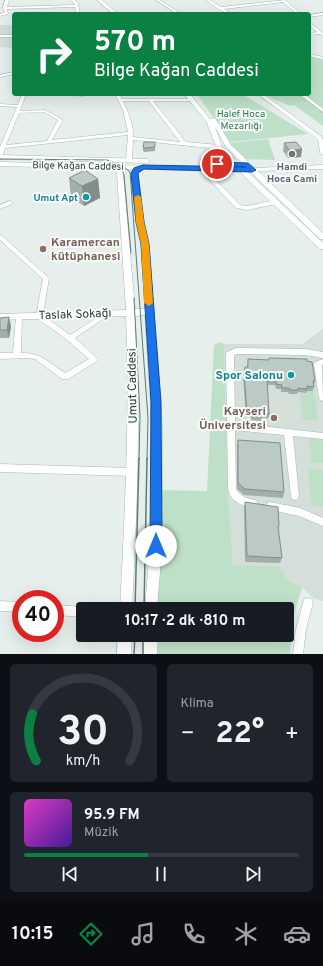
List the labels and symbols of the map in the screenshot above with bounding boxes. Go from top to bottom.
park label: Halef Hoca Mezarlığı [217,108,265,133]
pin [200,147,234,181]
marker: Hamdi Hoca Cami [287,149,297,159]
street label: Bilge Kağan Caddesi [32,159,124,174]
place label: Hamdi Hoca Cami [267,161,317,186]
place label: Umut Apt [33,192,78,205]
marker: Umut Apt [81,192,91,202]
place label: Karamercan kütüphanesi [51,235,120,265]
marker: Karamercan kütüphanesi [38,244,48,254]
street label: Taslak Sokağı [38,306,112,324]
street label: Umut Caddesi [124,348,142,424]
place label: Spor Salonu [216,368,283,384]
marker: Spor Salonu [286,370,296,380]
place label: Kayseri Üniversitesi [199,404,266,434]
marker: Kayseri Üniversitesi [269,413,279,423]
position arrow [135,525,177,567]
speed limit sign: 40 [12,590,64,642]

